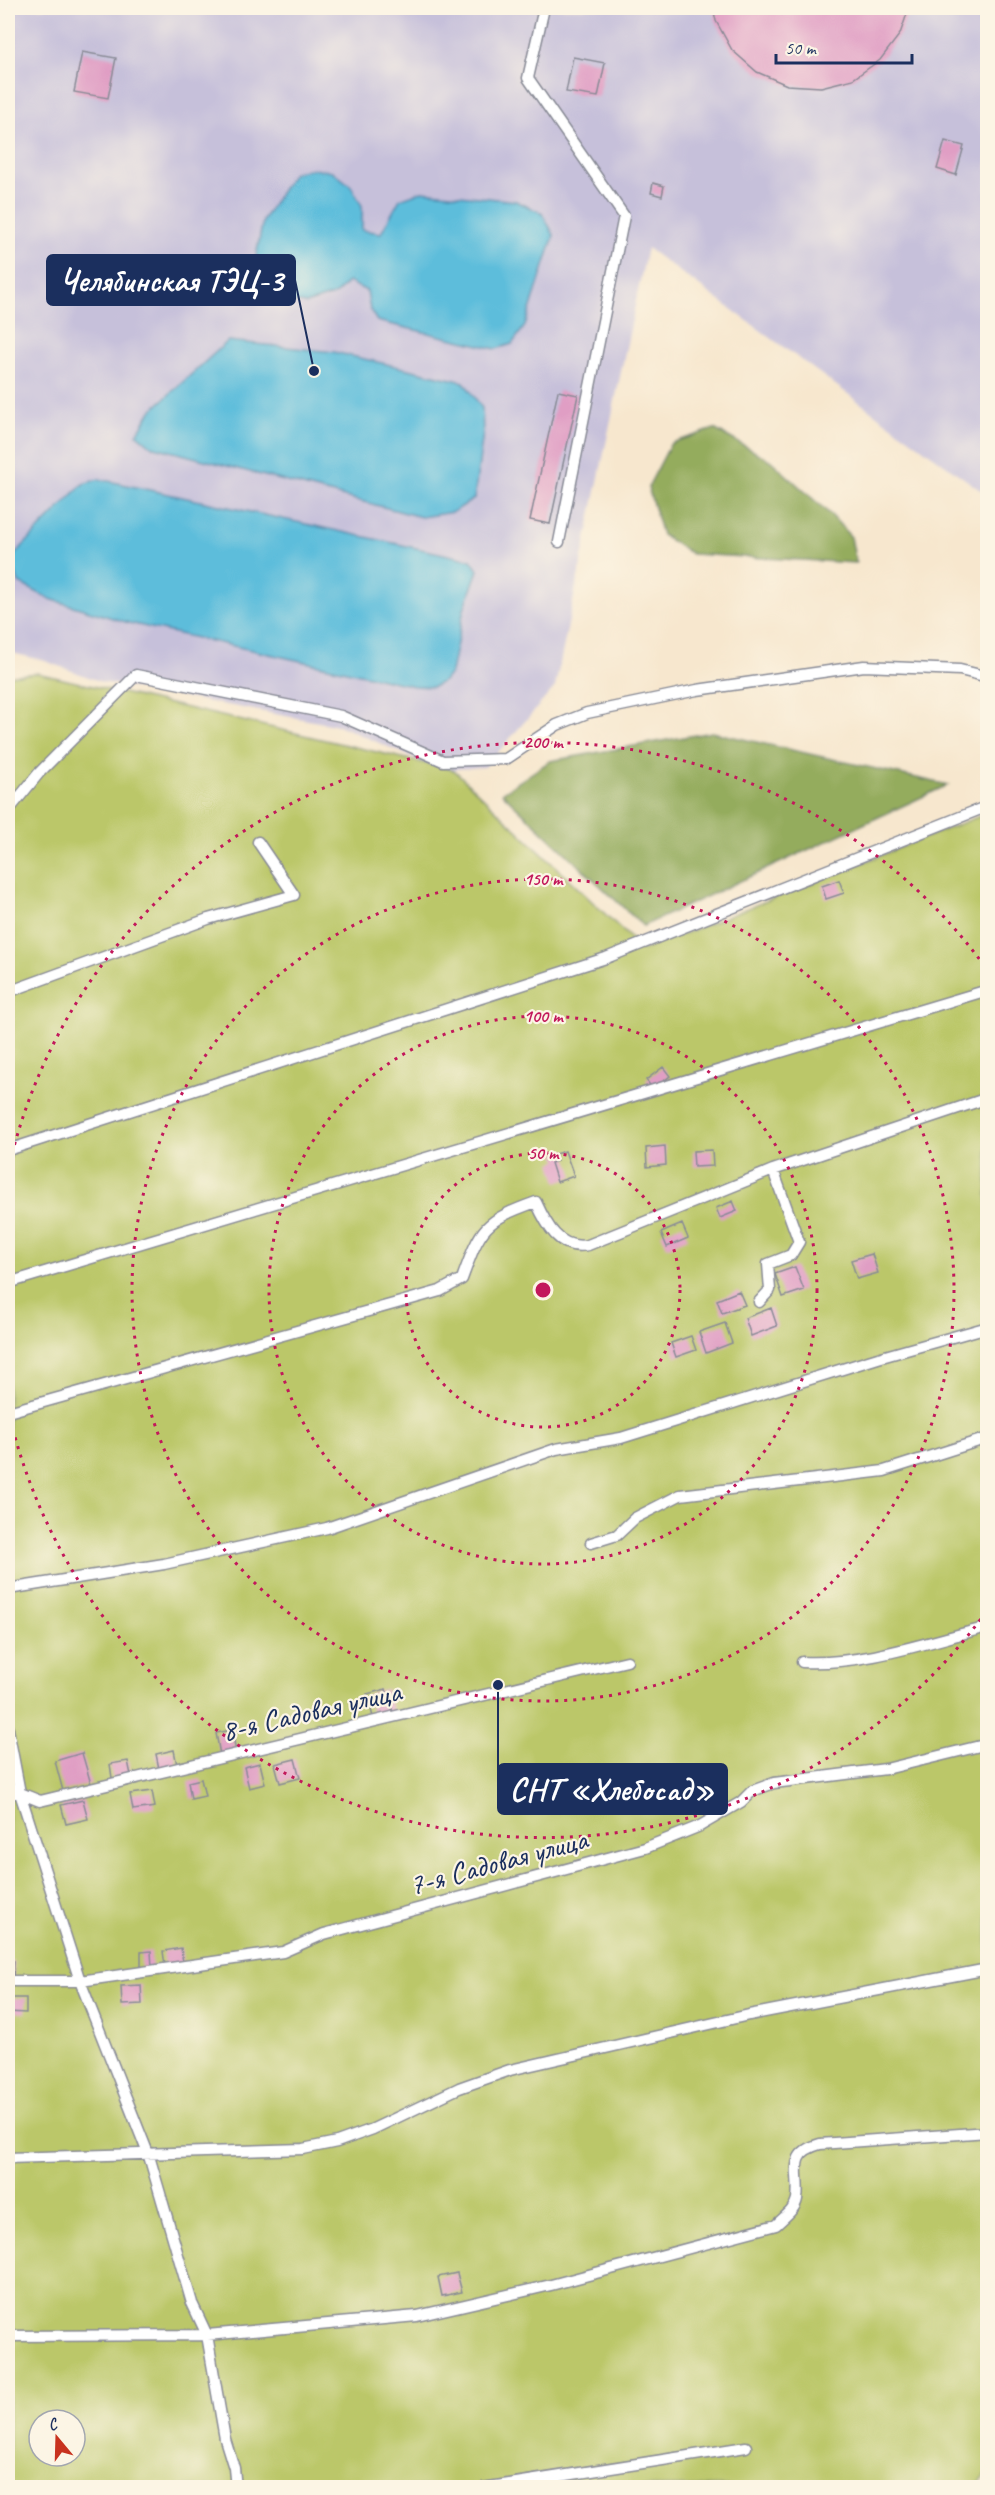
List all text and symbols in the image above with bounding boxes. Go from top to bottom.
scale bar [776,27,912,65]
text: 50 m [785,37,818,59]
callout: Челябинская ТЭЦ-3 [47,255,295,305]
text: Челябинская ТЭЦ-3 [59,260,286,301]
text: 200 m [524,731,564,753]
text: 150 m [524,868,564,890]
text: 100 m [524,1005,564,1027]
text: 50 m [528,1142,560,1164]
centre of rings [533,1280,553,1300]
street label: 8-я Садовая улица [218,1671,406,1750]
callout: СНТ «Хлебосад» [498,1764,727,1814]
text: СНТ «Хлебосад» [510,1769,715,1810]
street label: 7-я Садовая улица [405,1819,593,1904]
north arrow [27,2408,87,2468]
text: С [45,2413,61,2435]

